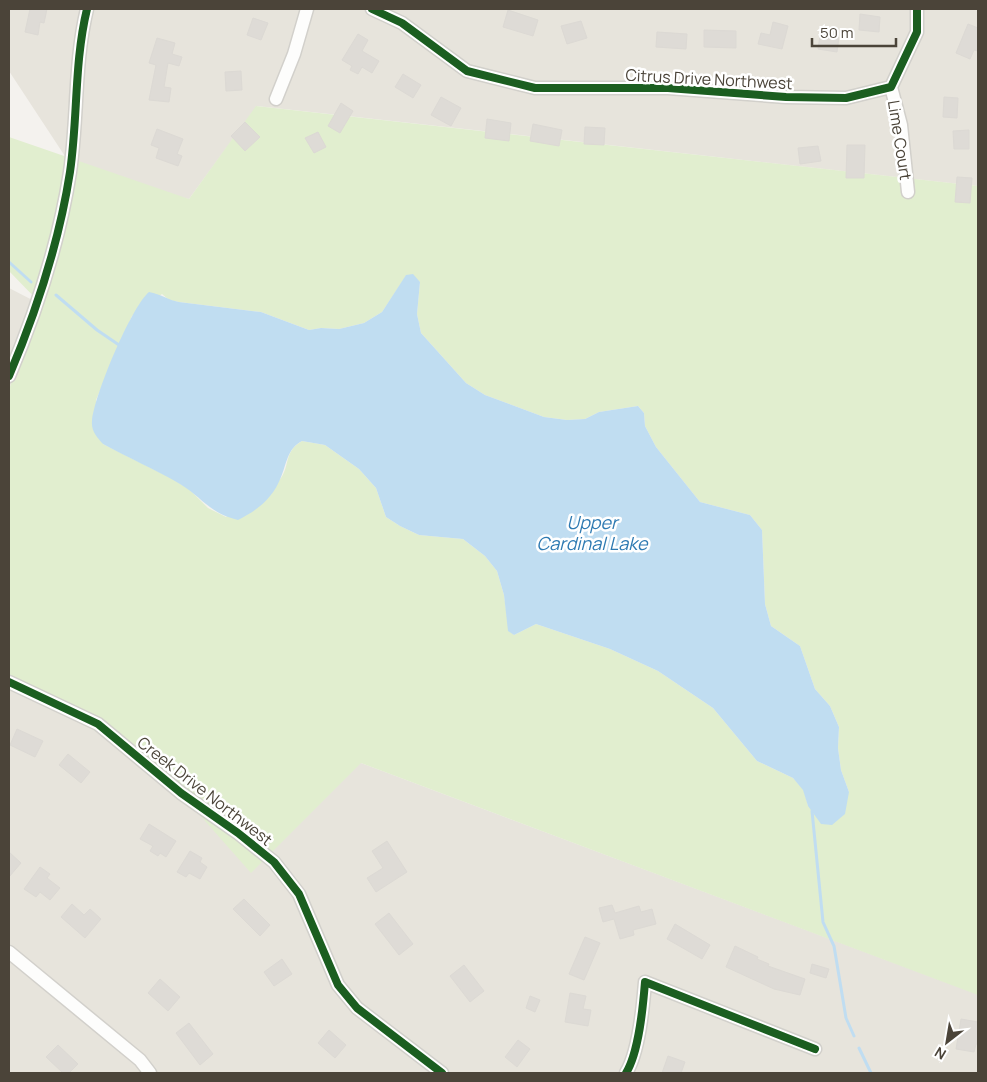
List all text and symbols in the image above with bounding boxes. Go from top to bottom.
scale bar [812,15,896,47]
text: 50 m [820,22,854,43]
street label: Citrus Drive Northwest [625,64,793,94]
street label: Lime Court [883,98,917,182]
water label: Upper Cardinal Lake [536,510,649,555]
street label: Creek Drive Northwest [133,731,277,851]
north arrow [922,1017,972,1067]
text: N [931,1043,949,1064]

